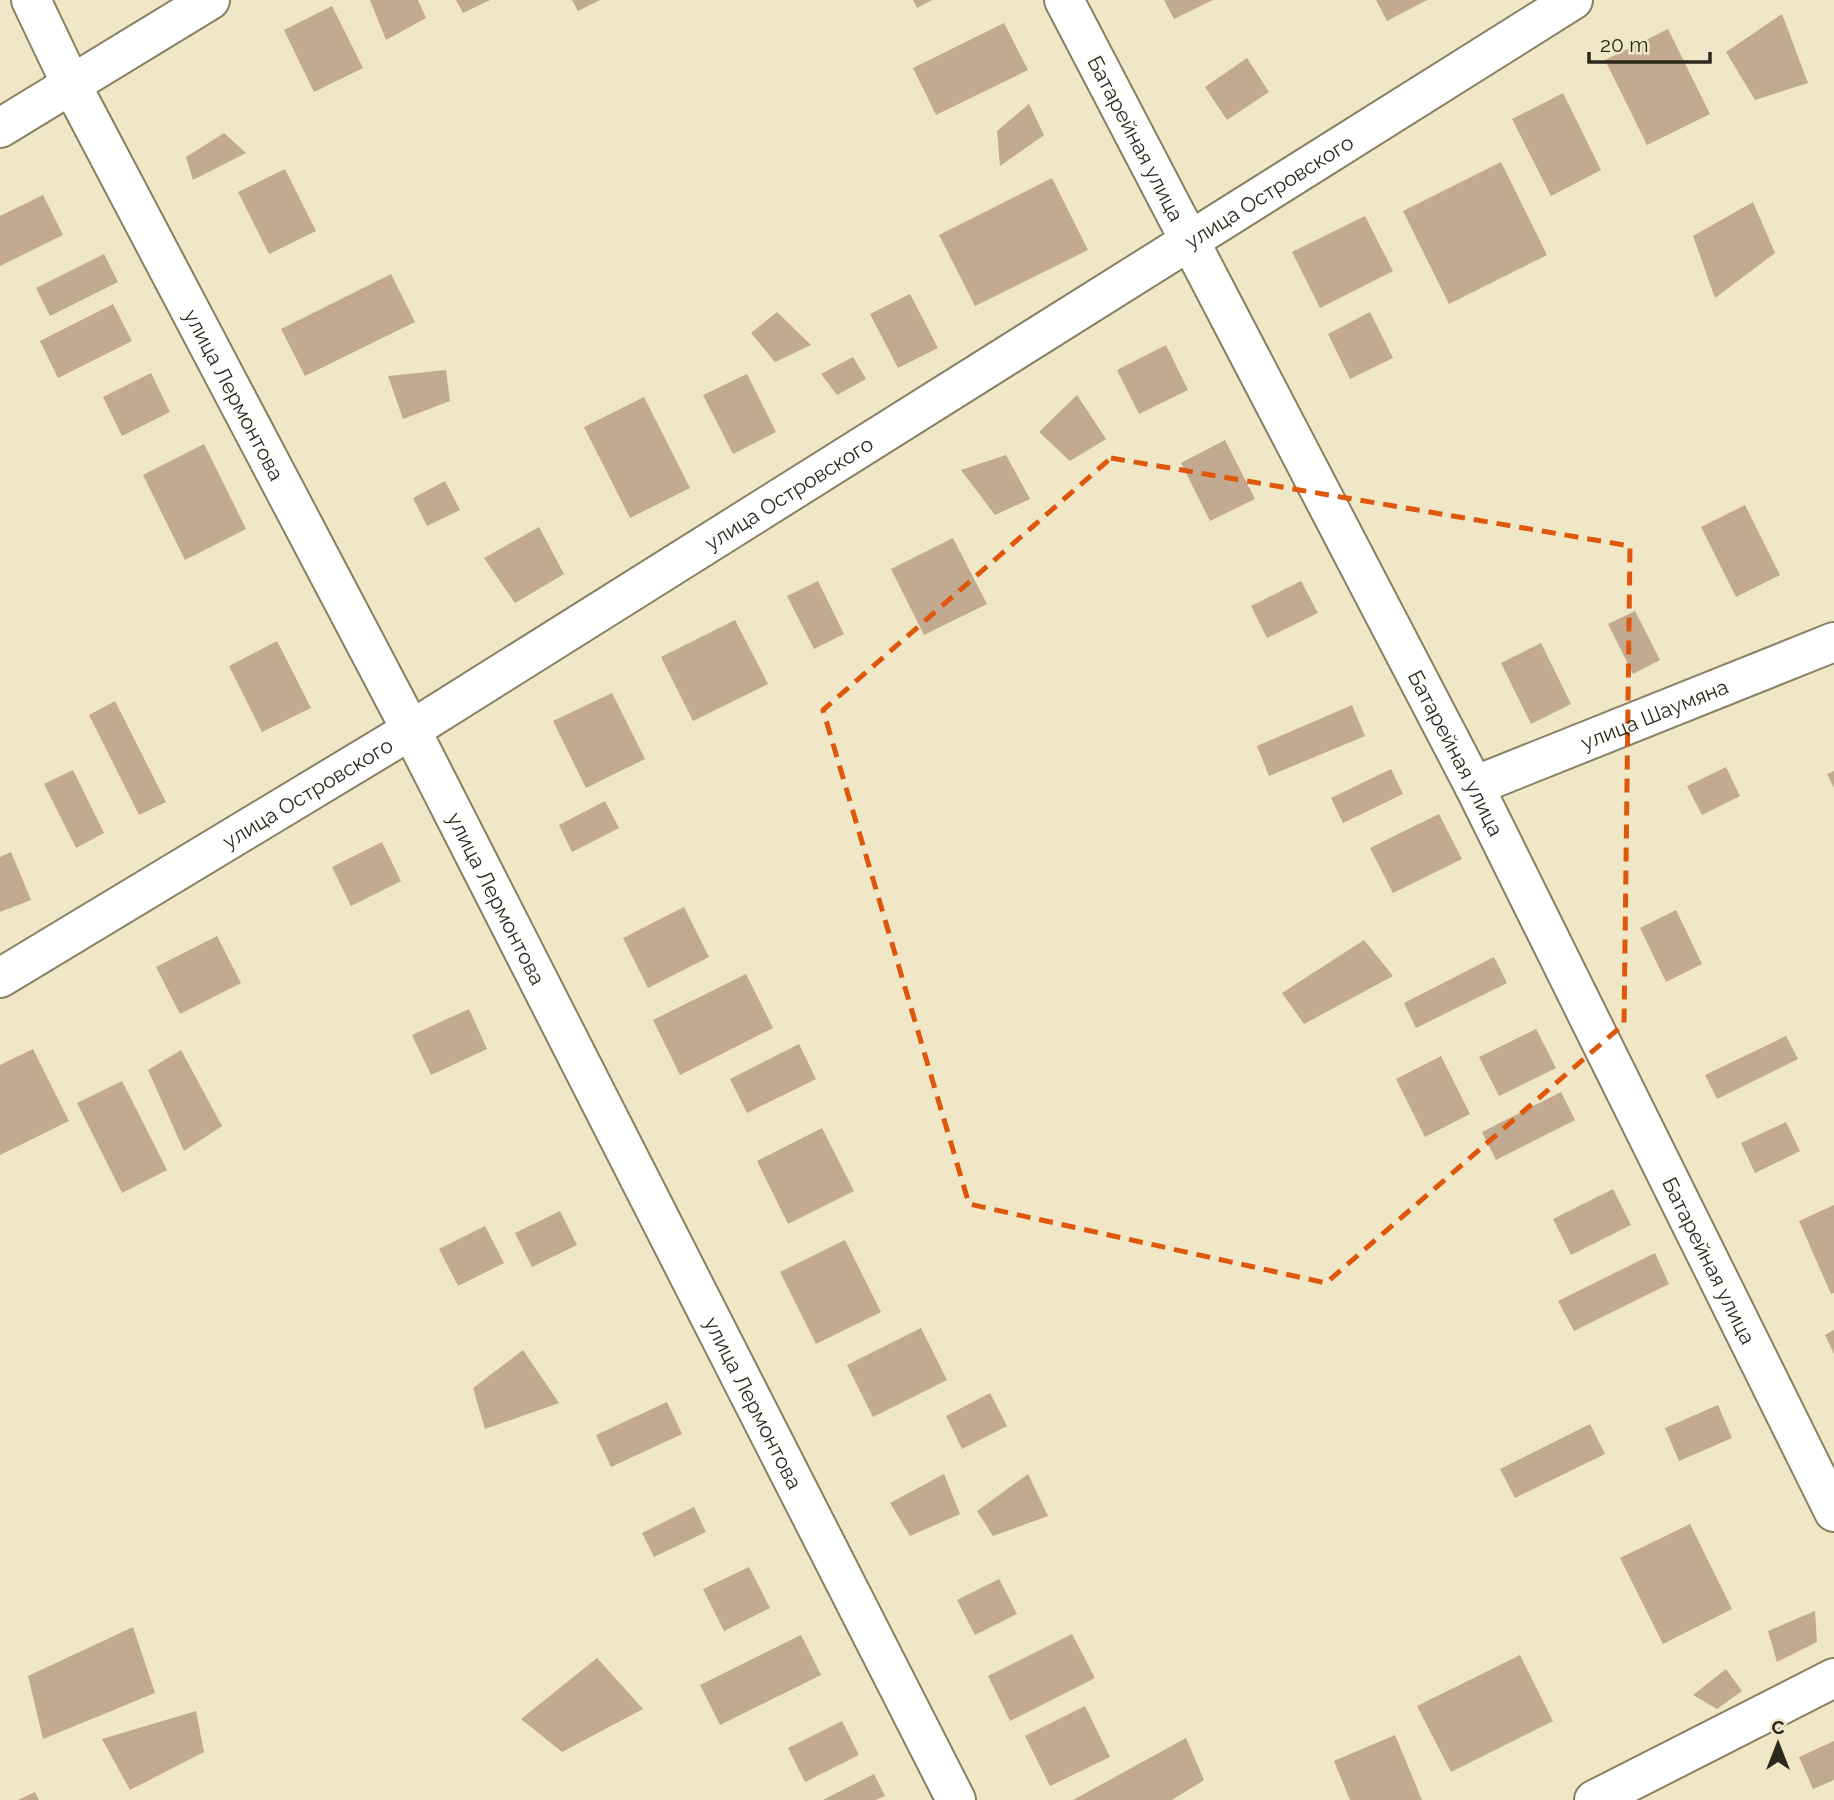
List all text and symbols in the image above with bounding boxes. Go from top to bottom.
scale bar [1589,21,1710,65]
text: 20 m [1600,32,1648,57]
street label: Батарейная улица [1083,51,1190,225]
street label: улица Островского [1180,129,1358,253]
street label: улица Лермонтова [179,305,290,485]
street label: улица Островского [700,430,878,555]
street label: Батарейная улица [1403,666,1509,840]
street label: улица Шаумяна [1577,673,1731,755]
street label: улица Островского [218,732,397,853]
street label: улица Лермонтова [442,808,551,989]
street label: Батарейная улица [1657,1173,1761,1348]
street label: улица Лермонтова [699,1312,808,1493]
north arrow [1743,1709,1813,1779]
text: С [1771,1716,1785,1738]

